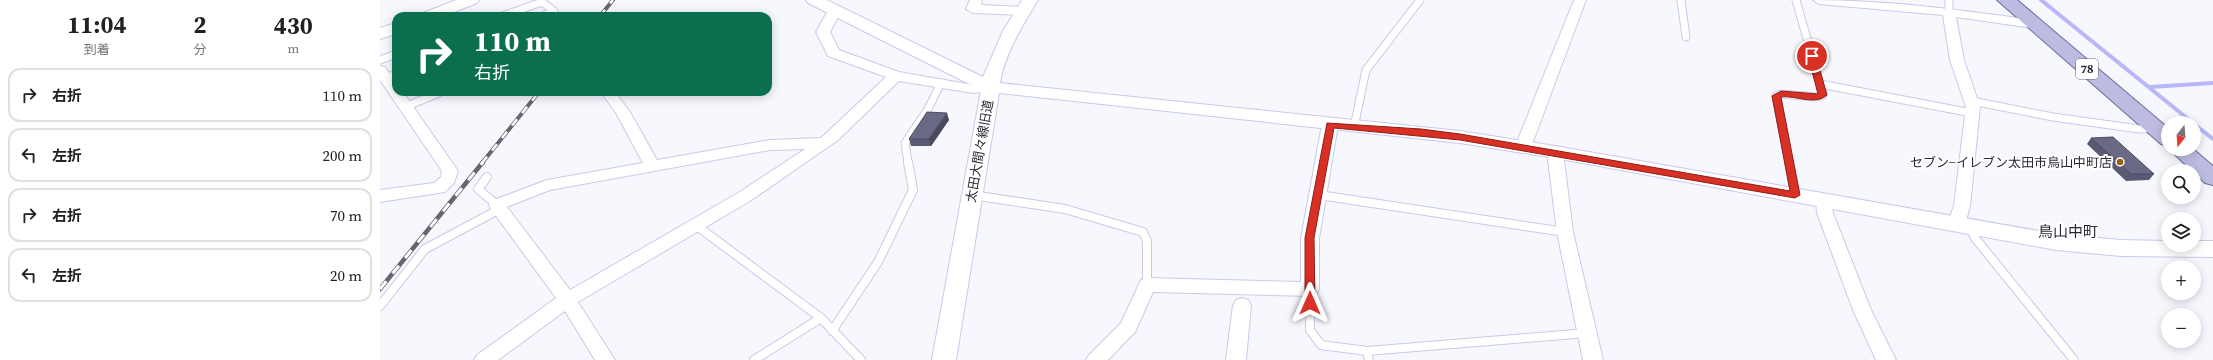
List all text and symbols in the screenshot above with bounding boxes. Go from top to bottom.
text: 11:04 [67,8,126,41]
text: 2 [194,8,207,41]
text: 430 [274,9,313,42]
text: 110 m [474,22,551,60]
icon: right [408,28,460,80]
pin [1795,39,1829,73]
text: m [287,40,299,57]
text: 到着 [84,41,110,58]
text: 分 [194,41,207,58]
icon: arrive [1801,45,1823,67]
road number: 78 [2076,59,2098,79]
text: 右折 [474,60,510,85]
icon: right [18,84,40,106]
text: 右折 [52,85,82,106]
text: 110 m [322,85,362,106]
street label: 太田大間々線旧道 [962,98,997,204]
north arrow [2161,116,2201,156]
map controls [2161,116,2201,348]
icon: left [18,144,40,166]
text: 左折 [52,145,82,166]
text: 200 m [322,145,362,166]
place label: セブン−イレブン太田市鳥山中町店 [1910,154,2112,171]
marker: セブン−イレブン太田市鳥山中町店 [2115,157,2125,167]
button: search [2161,164,2201,204]
icon: right [18,204,40,226]
text: 右折 [52,205,82,226]
text: 70 m [330,205,362,226]
button: layers [2161,212,2201,252]
district label: 鳥山中町 [2038,221,2098,242]
button: + [2161,260,2201,300]
icon: left [18,264,40,286]
text: 左折 [52,265,82,286]
text: 20 m [330,265,362,286]
position arrow [1289,282,1331,324]
button: − [2161,308,2201,348]

